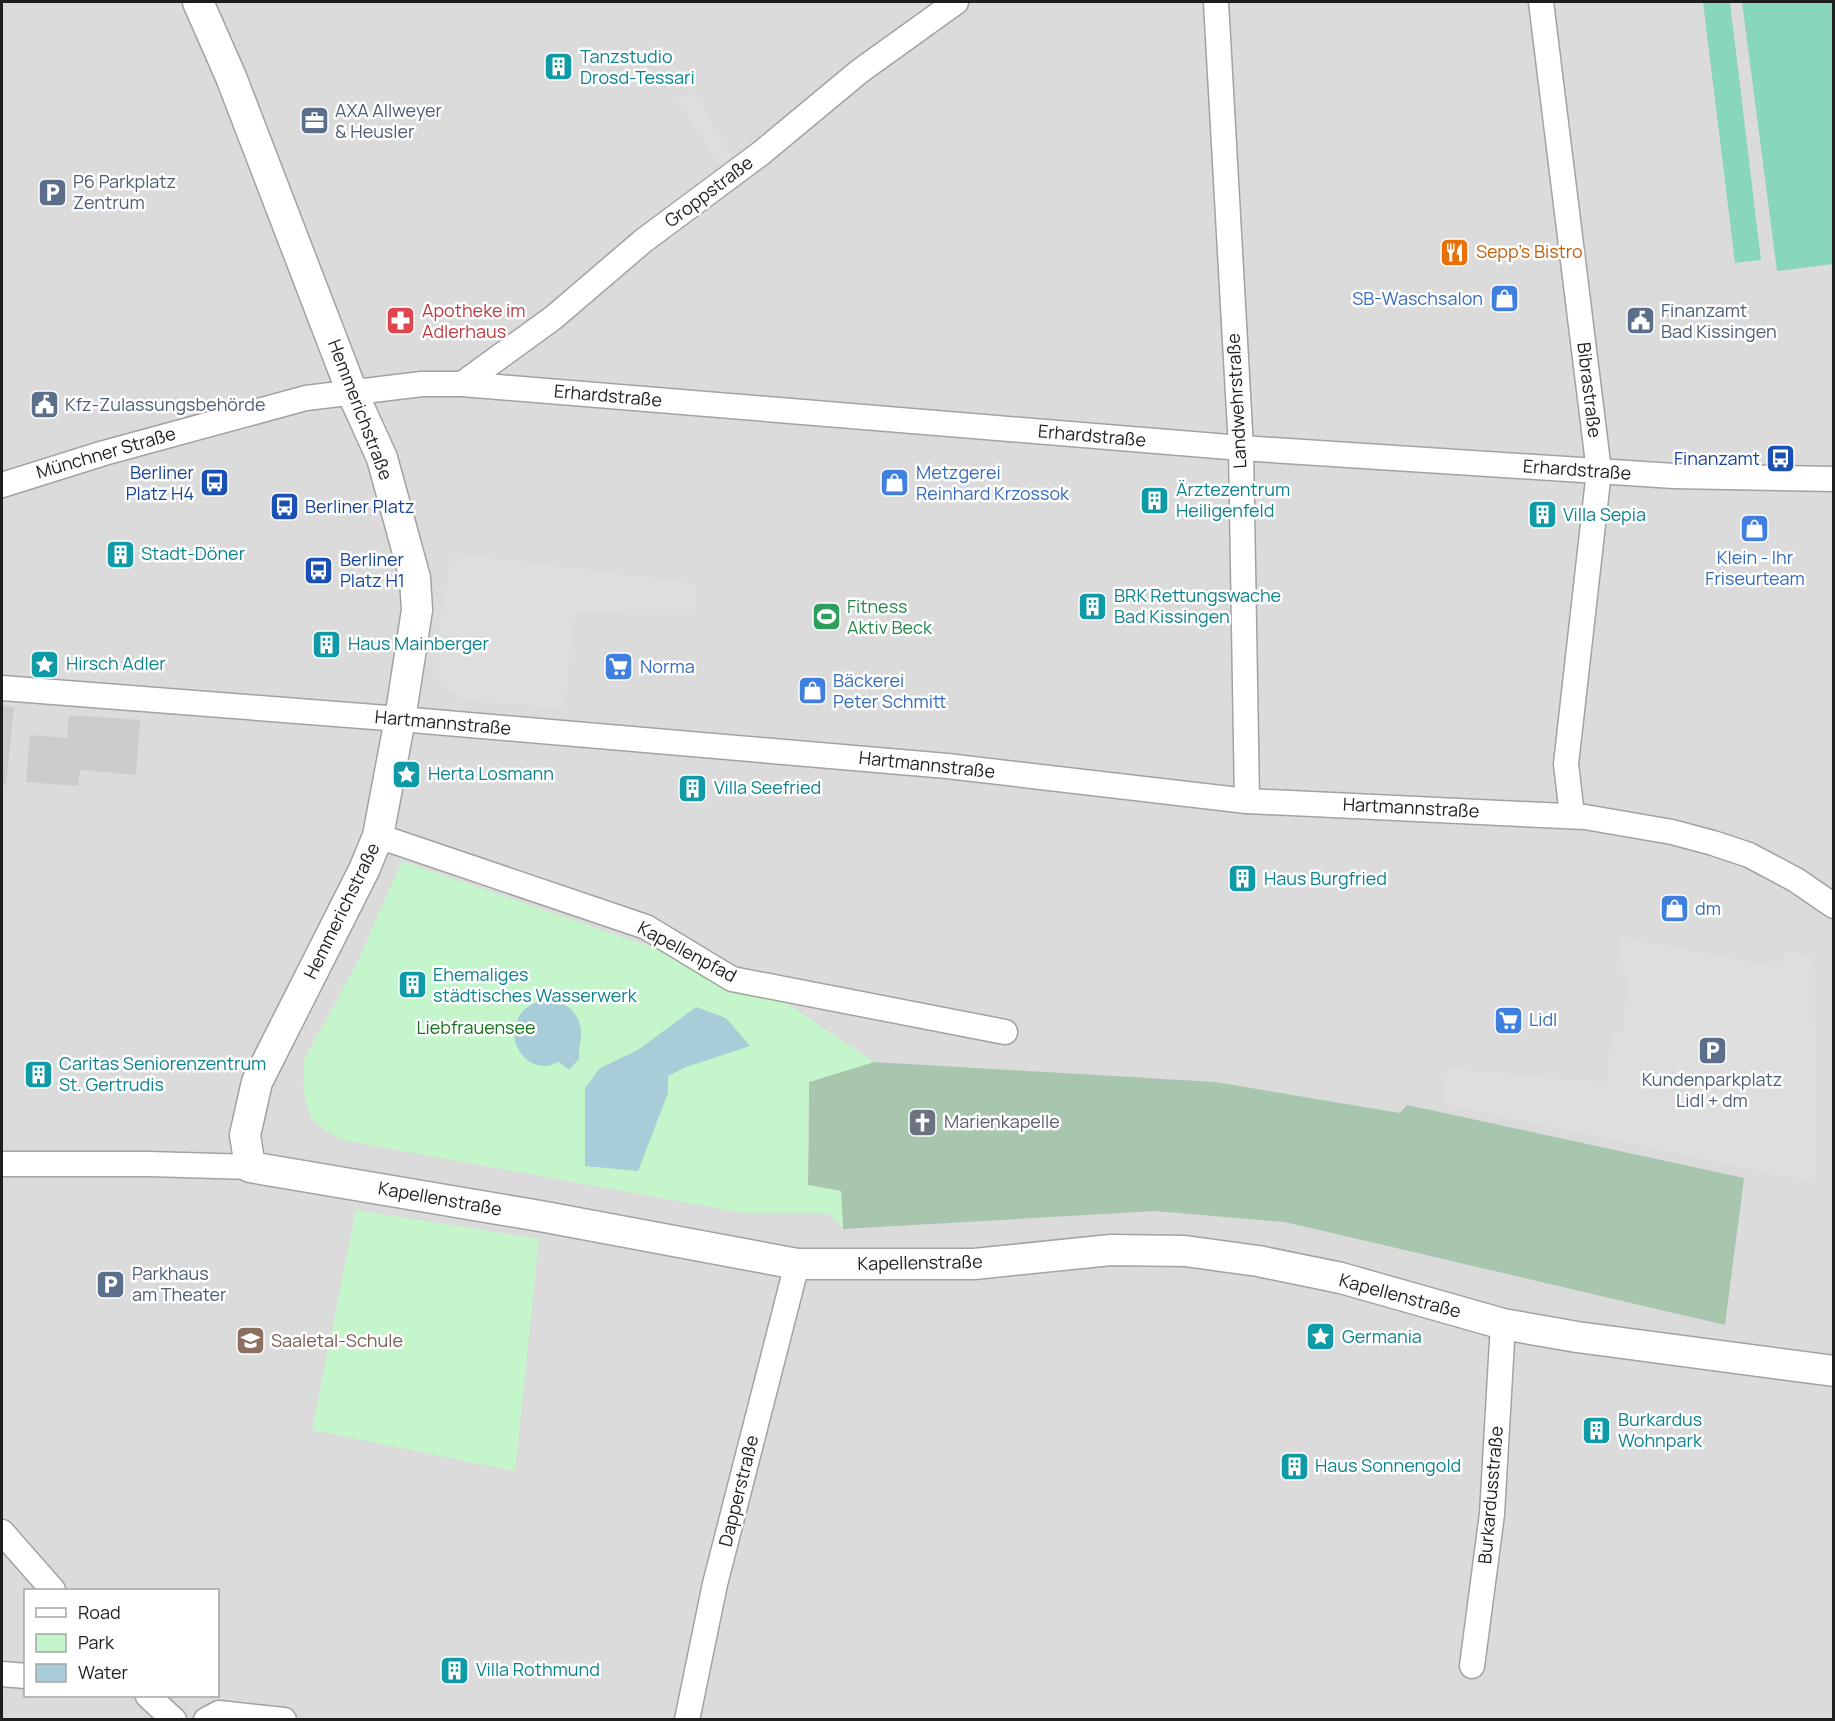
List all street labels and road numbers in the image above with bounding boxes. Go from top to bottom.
street label: Groppstraße [659,150,758,232]
street label: Landwehrstraße [1220,333,1252,469]
street label: Hemmerichstraße [323,336,399,483]
street label: Bibrastraße [1572,341,1608,439]
street label: Erhardstraße [553,378,663,412]
street label: Erhardstraße [1037,418,1147,452]
street label: Münchner Straße [33,421,178,483]
street label: Erhardstraße [1522,453,1632,485]
street label: Hartmannstraße [374,704,512,740]
street label: Hartmannstraße [858,745,996,783]
street label: Hartmannstraße [1342,791,1480,823]
street label: Hemmerichstraße [298,838,385,983]
street label: Kapellenpfad [634,915,741,987]
street label: Kapellenstraße [376,1175,504,1221]
street label: Kapellenstraße [857,1249,983,1275]
street label: Kapellenstraße [1337,1267,1464,1323]
street label: Burkardusstraße [1472,1425,1508,1565]
street label: Dapperstraße [713,1432,763,1549]

